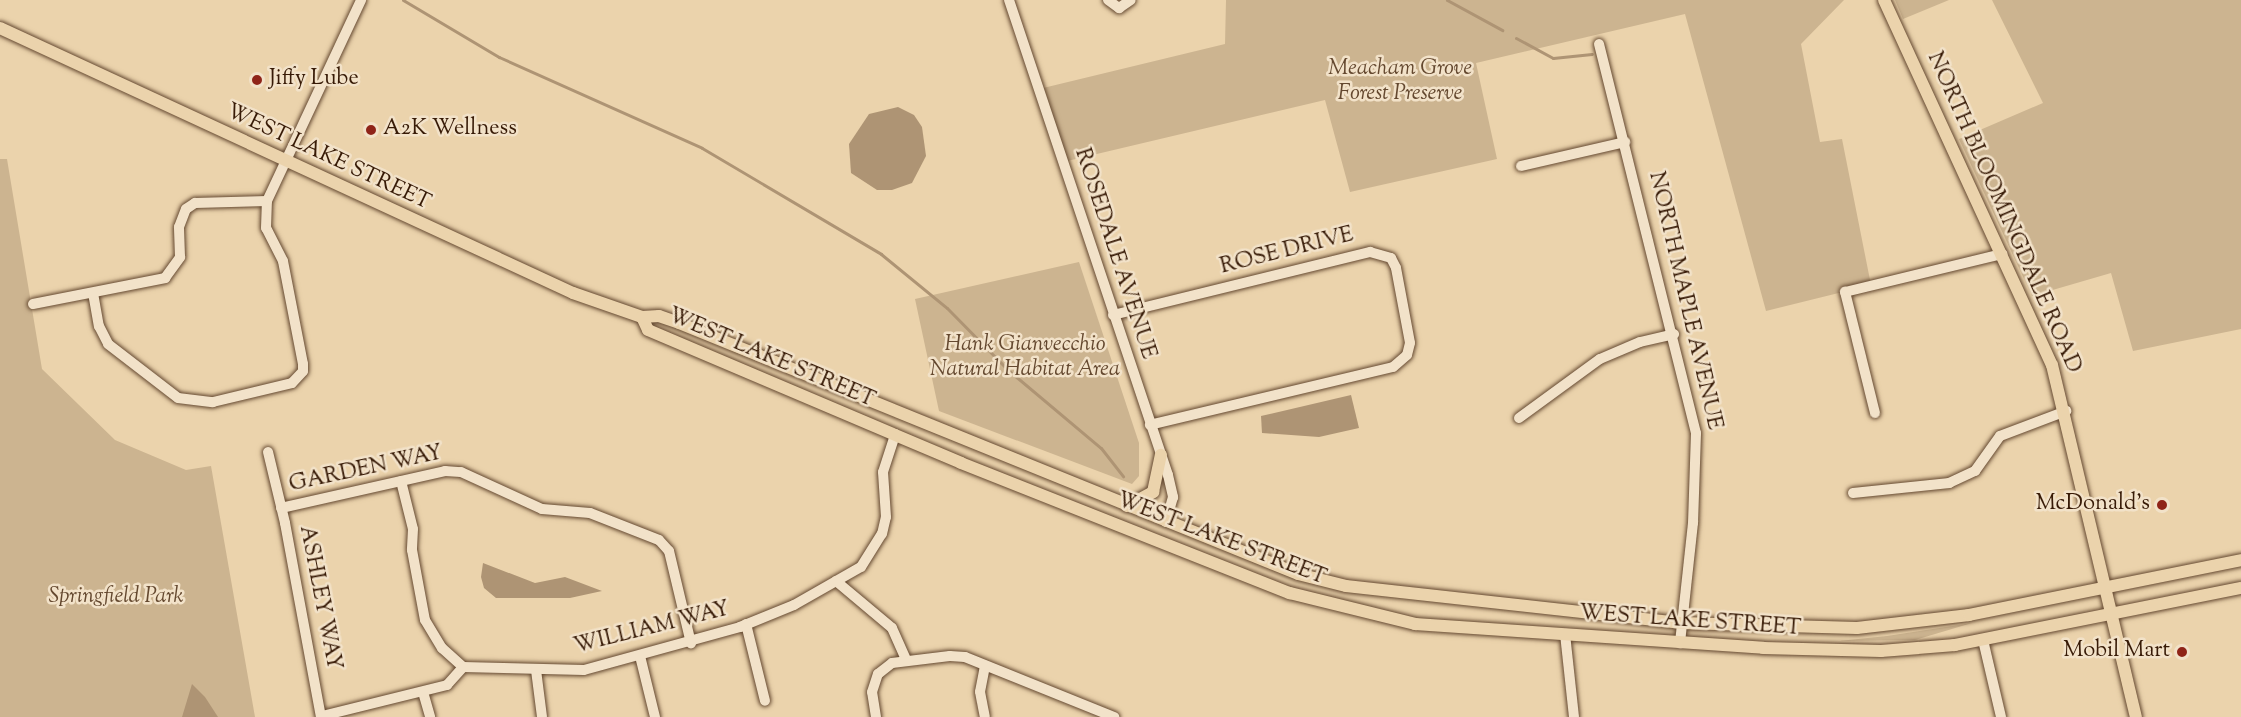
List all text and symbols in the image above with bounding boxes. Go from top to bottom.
street label: NORTH BLOOMINGDALE ROAD [1920,48,2086,378]
park label: Meacham Grove Forest Preserve [1328,56,1472,107]
place label: Jiffy Lube [269,67,359,93]
marker: Jiffy Lube [250,73,264,87]
street label: WEST LAKE STREET [222,99,434,217]
place label: A2K Wellness [383,117,517,143]
marker: A2K Wellness [364,123,378,137]
street label: ROSEDALE AVENUE [1067,145,1161,363]
street label: NORTH MAPLE AVENUE [1641,169,1727,433]
street label: ROSE DRIVE [1218,223,1356,281]
street label: WEST LAKE STREET [663,303,879,415]
park label: Hank Gianvecchio Natural Habitat Area [930,332,1120,384]
street label: GARDEN WAY [287,441,445,499]
street label: WEST LAKE STREET [1112,488,1330,592]
place label: McDonald's [2036,492,2150,518]
marker: McDonald's [2155,498,2169,512]
street label: ASHLEY WAY [292,524,346,672]
park label: Springfield Park [49,585,183,611]
street label: WILLIAM WAY [571,597,733,661]
street label: WEST LAKE STREET [1578,601,1802,643]
place label: Mobil Mart [2063,639,2170,665]
marker: Mobil Mart [2175,645,2189,659]

